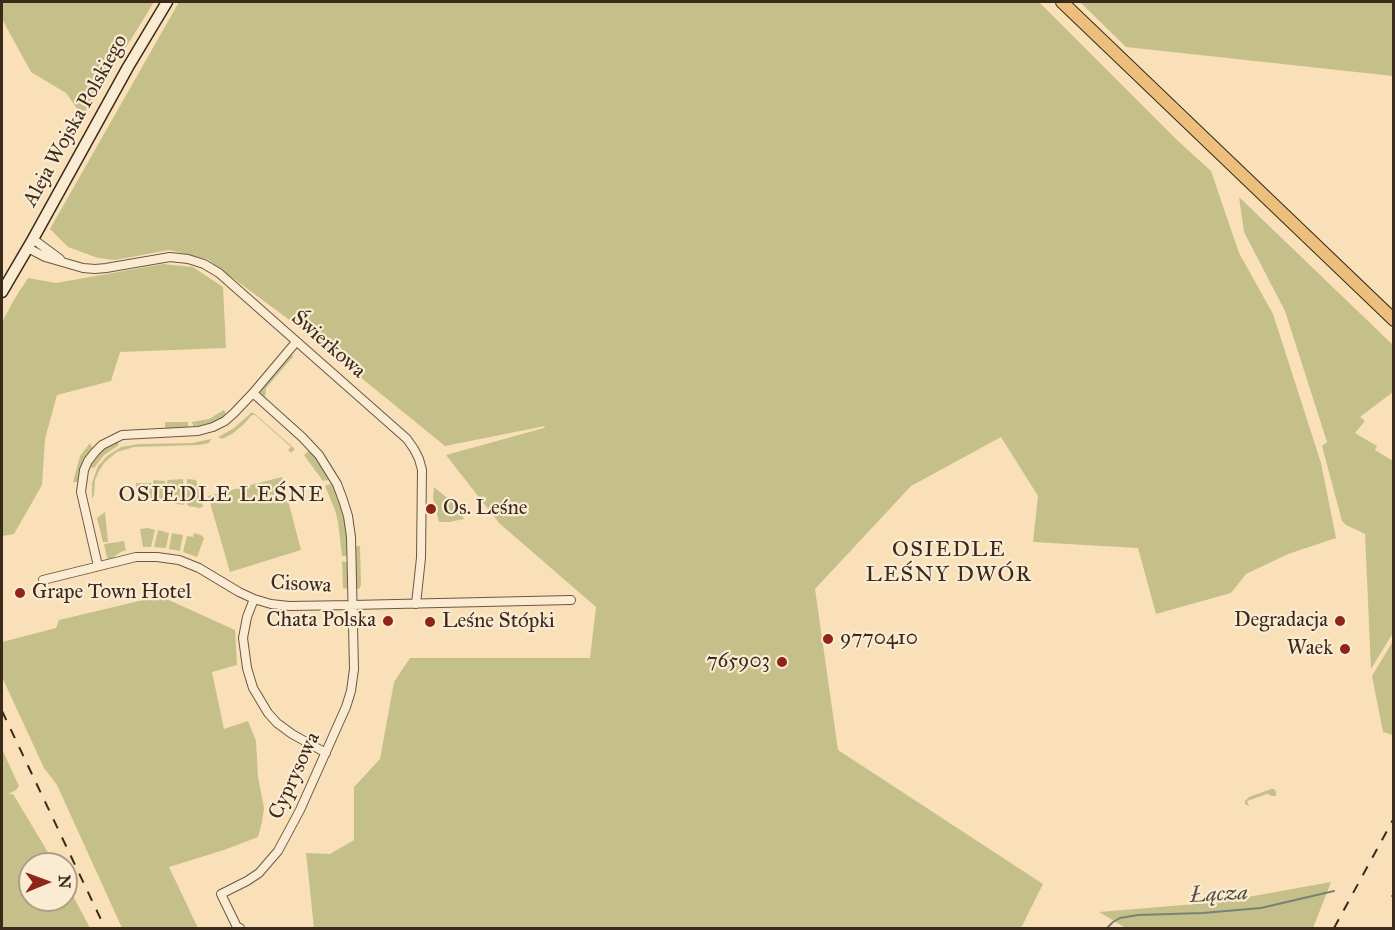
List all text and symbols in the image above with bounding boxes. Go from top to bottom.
street label: Aleja Wojska Polskiego [18,31,134,211]
street label: Świerkowa [286,306,370,384]
district label: OSIEDLE LEŚNE [118,483,326,509]
place label: Os. Leśne [443,496,528,522]
marker: Os. Leśne [424,502,438,516]
district label: OSIEDLE LEŚNY DWÓR [866,538,1032,590]
street label: Cisowa [270,571,332,599]
place label: Grape Town Hotel [32,580,191,606]
marker: Grape Town Hotel [13,586,27,600]
place label: Chata Polska [266,608,376,634]
place label: Degradacja [1234,608,1328,634]
place label: Leśne Stópki [442,609,555,635]
marker: Chata Polska [381,614,395,628]
marker: Degradacja [1333,614,1347,628]
marker: Leśne Stópki [423,615,437,629]
place label: 9770410 [840,626,918,652]
marker: 9770410 [821,632,835,646]
place label: Waek [1287,636,1333,662]
marker: Waek [1338,642,1352,656]
place label: 765903 [706,649,770,675]
marker: 765903 [775,655,789,669]
street label: Cyprysowa [264,728,326,824]
north arrow [18,852,78,912]
text: N [55,875,74,889]
water label: Łącza [1189,880,1249,910]

